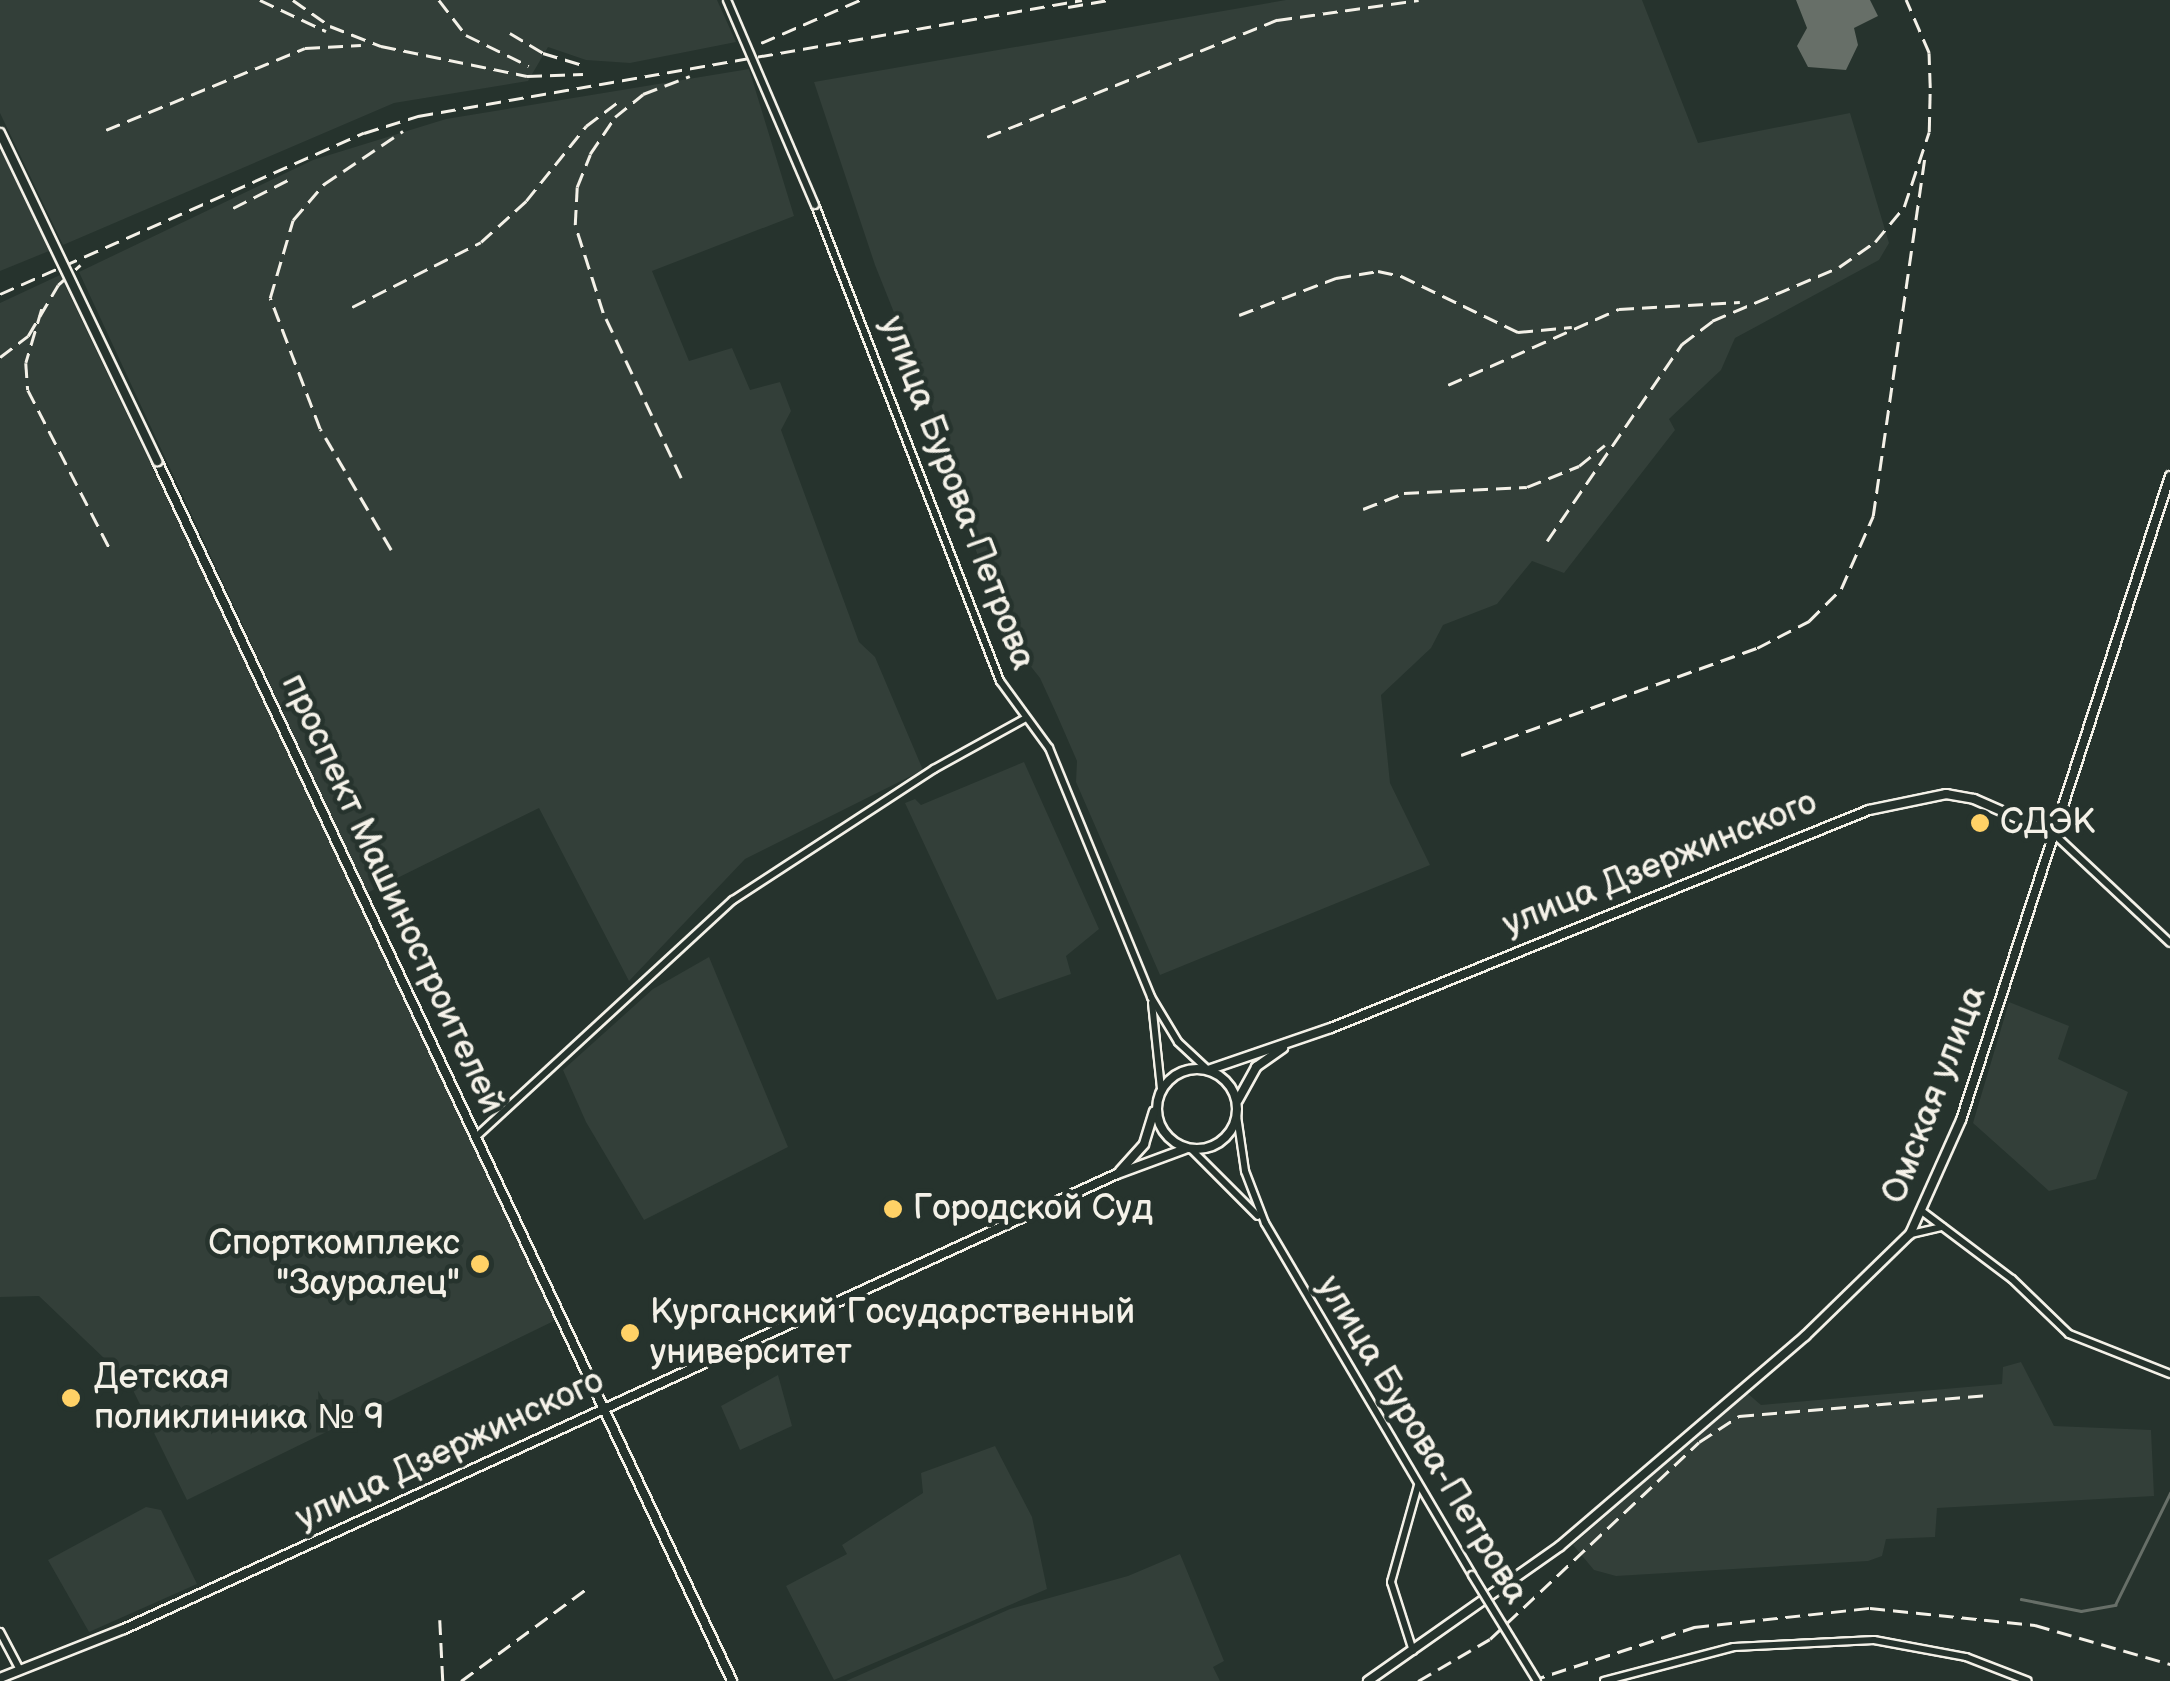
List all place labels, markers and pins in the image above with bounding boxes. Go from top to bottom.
place label: СДЭК [2000,802,2095,844]
marker: СДЭК [1969,812,1991,834]
place label: Городской Суд [913,1188,1153,1230]
marker: Городской Суд [882,1198,904,1220]
place label: Спорткомплекс "Зауралец" [208,1223,460,1305]
marker: Спорткомплекс "Зауралец" [469,1253,491,1275]
place label: Курганский Государственный университет [650,1292,1135,1374]
marker: Курганский Государственный университет [619,1322,641,1344]
place label: Детская поликлиника № 9 [94,1357,384,1439]
marker: Детская поликлиника № 9 [58,1385,84,1411]

